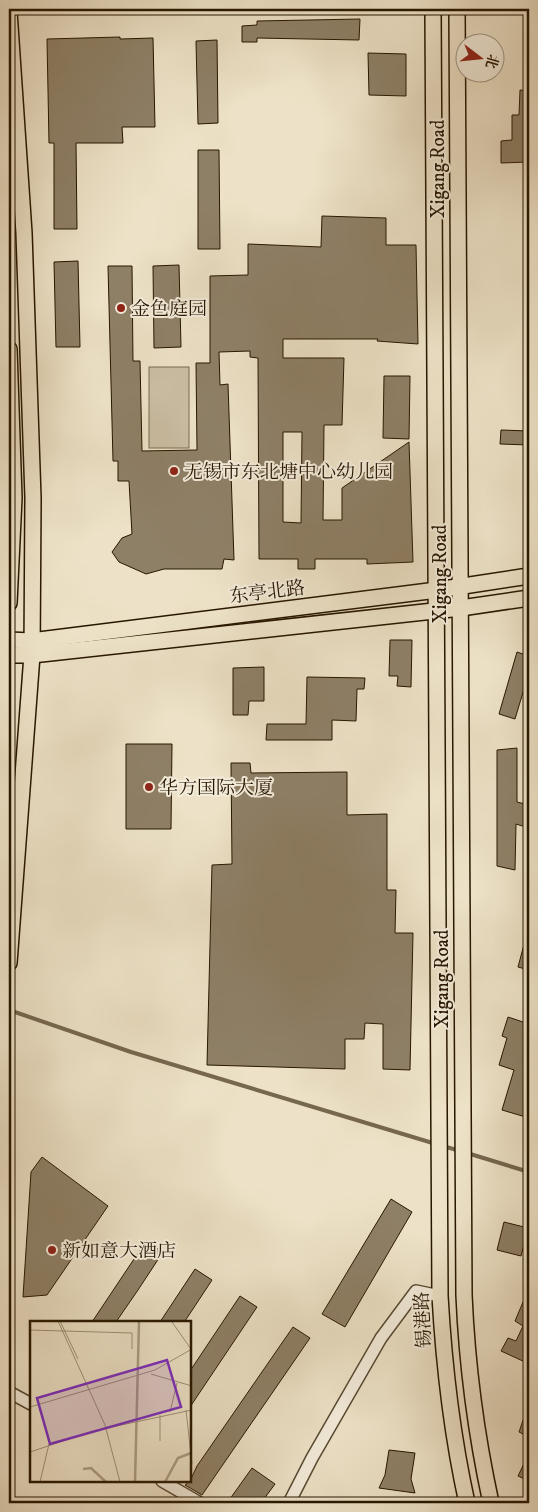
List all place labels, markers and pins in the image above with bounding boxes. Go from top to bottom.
place label: 金色庭园 [131,298,207,321]
marker: 金色庭园 [115,302,127,314]
place label: 无锡市东北塘中心幼儿园 [184,461,393,484]
marker: 无锡市东北塘中心幼儿园 [168,465,180,477]
place label: 华方国际大厦 [159,777,273,800]
marker: 华方国际大厦 [143,781,155,793]
place label: 新如意大酒店 [62,1240,176,1263]
marker: 新如意大酒店 [46,1244,58,1256]

